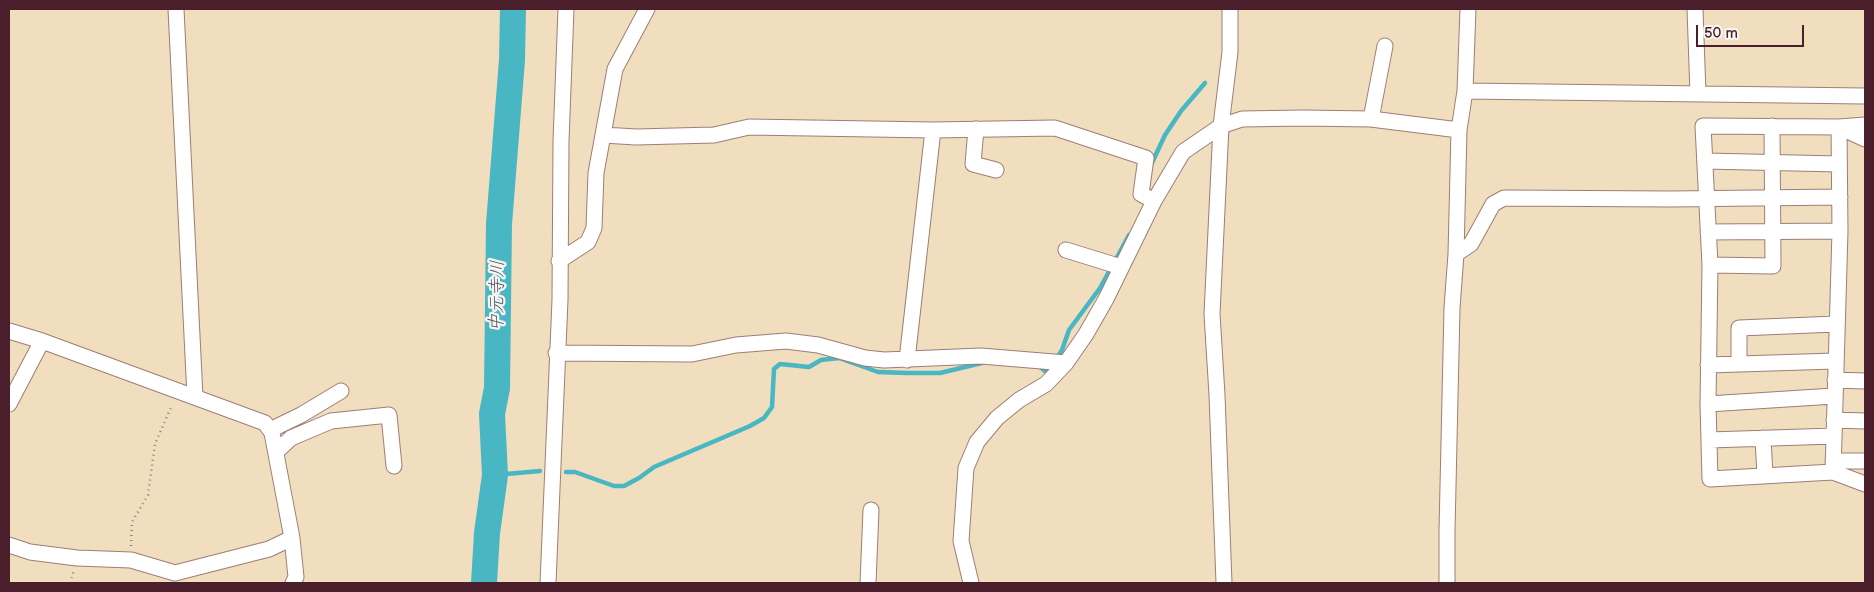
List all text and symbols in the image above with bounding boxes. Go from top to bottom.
scale bar [1699,15,1806,47]
text: 50 m [1704,24,1738,43]
water label: 中元寺川 [487,260,509,332]

